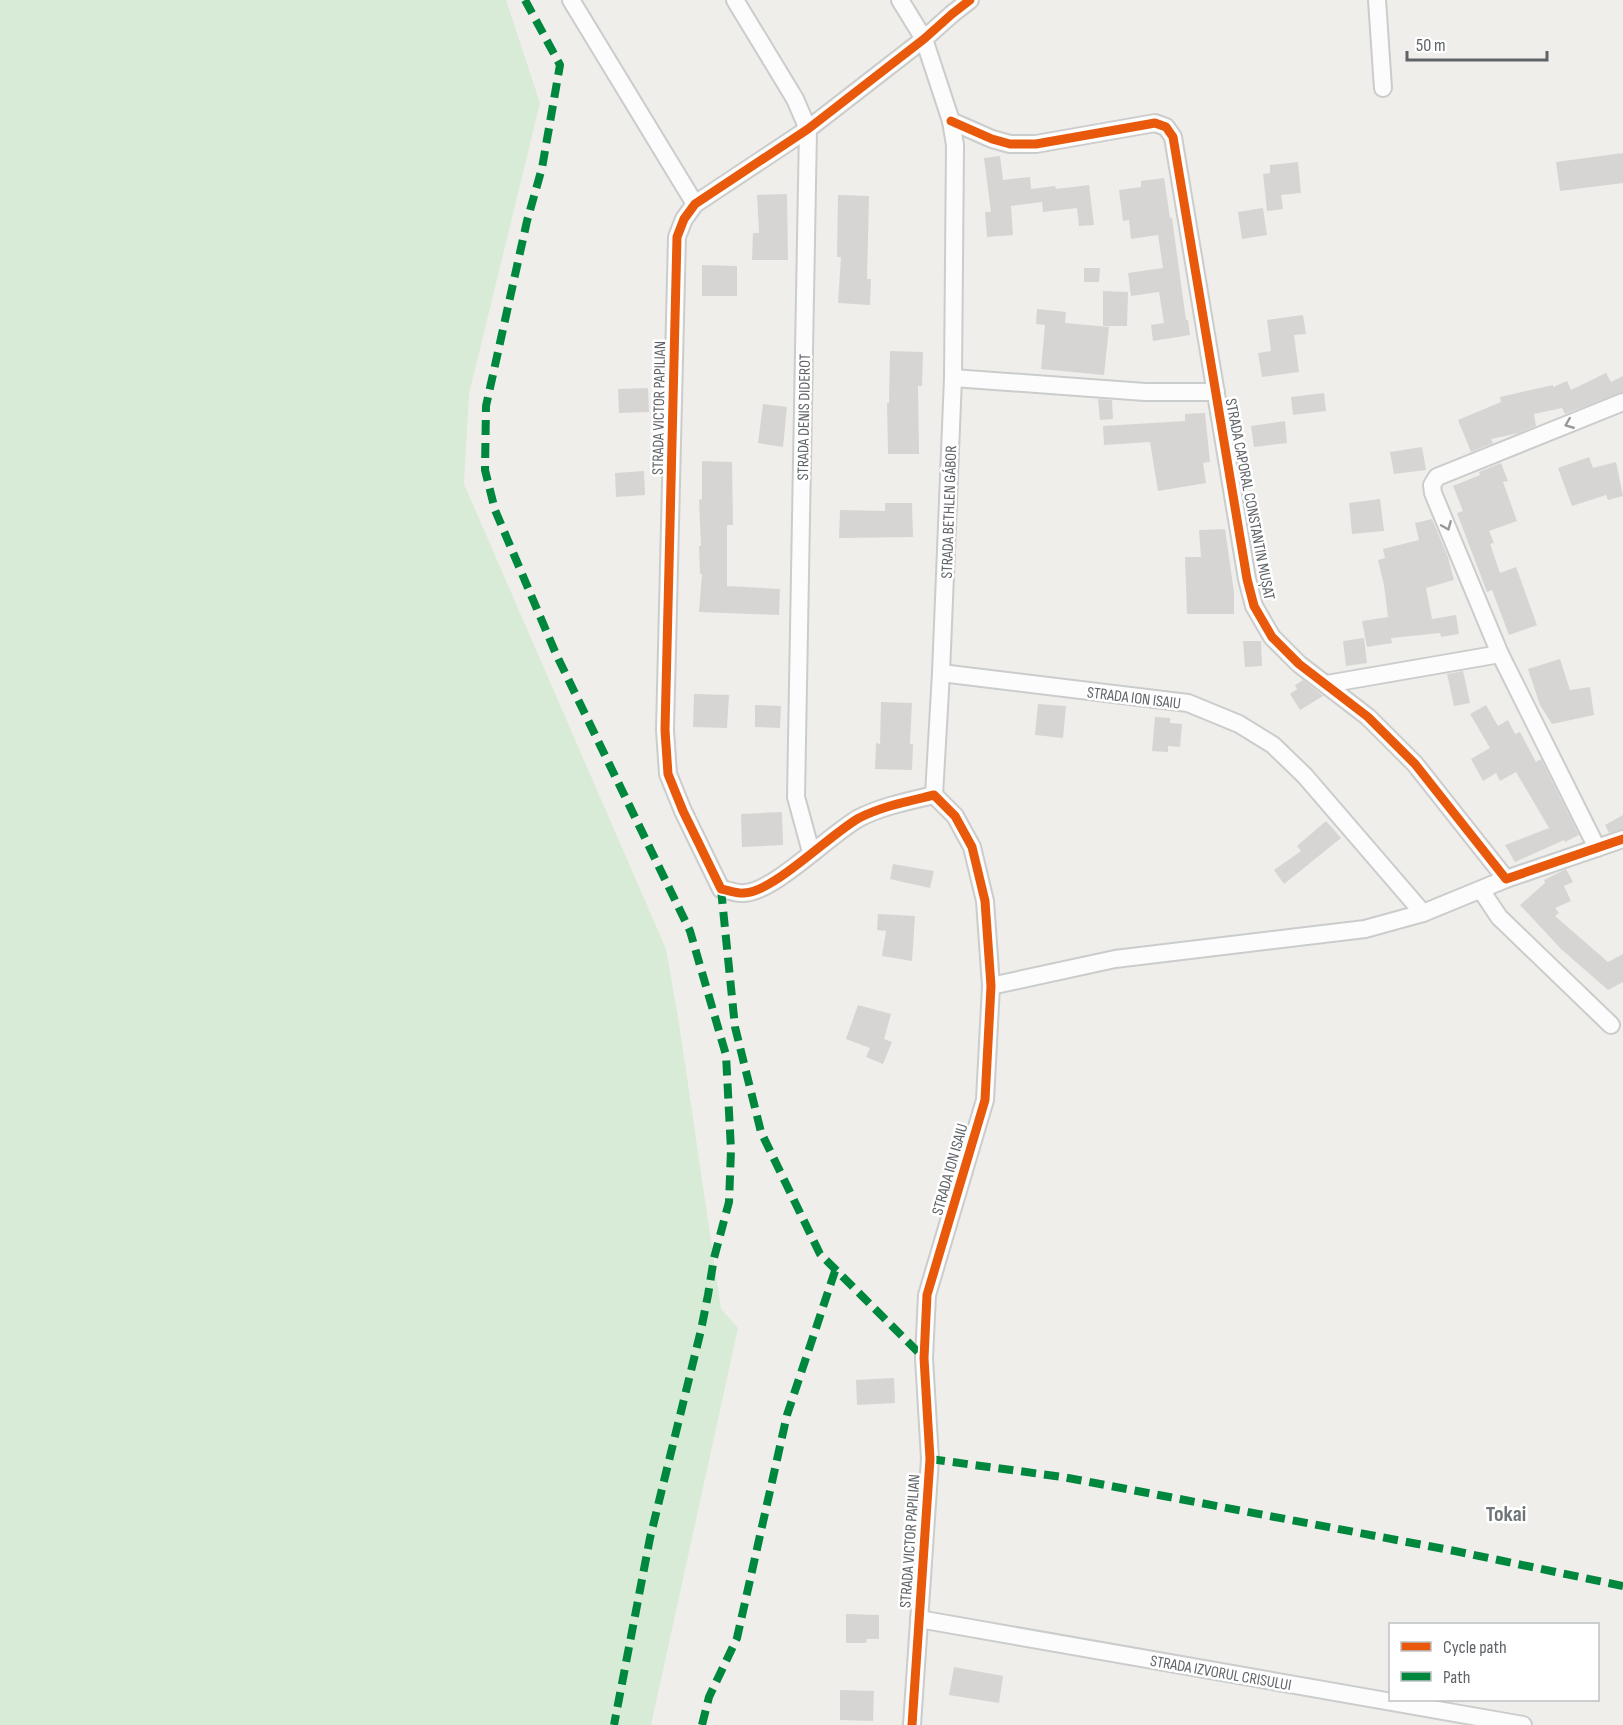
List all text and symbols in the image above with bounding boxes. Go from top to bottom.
scale bar [1407,24,1546,62]
text: 50 m [1416,35,1446,56]
street label: STRADA VICTOR PAPILIAN [649,341,670,475]
street label: STRADA DENIS DIDEROT [794,353,815,480]
street label: STRADA CAPORAL CONSTANTIN MUȘAT [1221,397,1278,602]
one-way arrow [1564,417,1575,429]
street label: STRADA BETHLEN GÁBOR [938,445,961,579]
one-way arrow [1440,520,1452,531]
street label: STRADA ION ISAIU [1086,683,1182,714]
street label: STRADA ION ISAIU [928,1121,973,1217]
street label: STRADA VICTOR PAPILIAN [896,1474,925,1609]
district label: Tokai [1486,1501,1526,1528]
legend [1389,1623,1599,1701]
text: Cycle path [1443,1637,1507,1658]
street label: STRADA IZVORUL CRISULUI [1149,1652,1293,1695]
text: Path [1443,1667,1471,1688]

